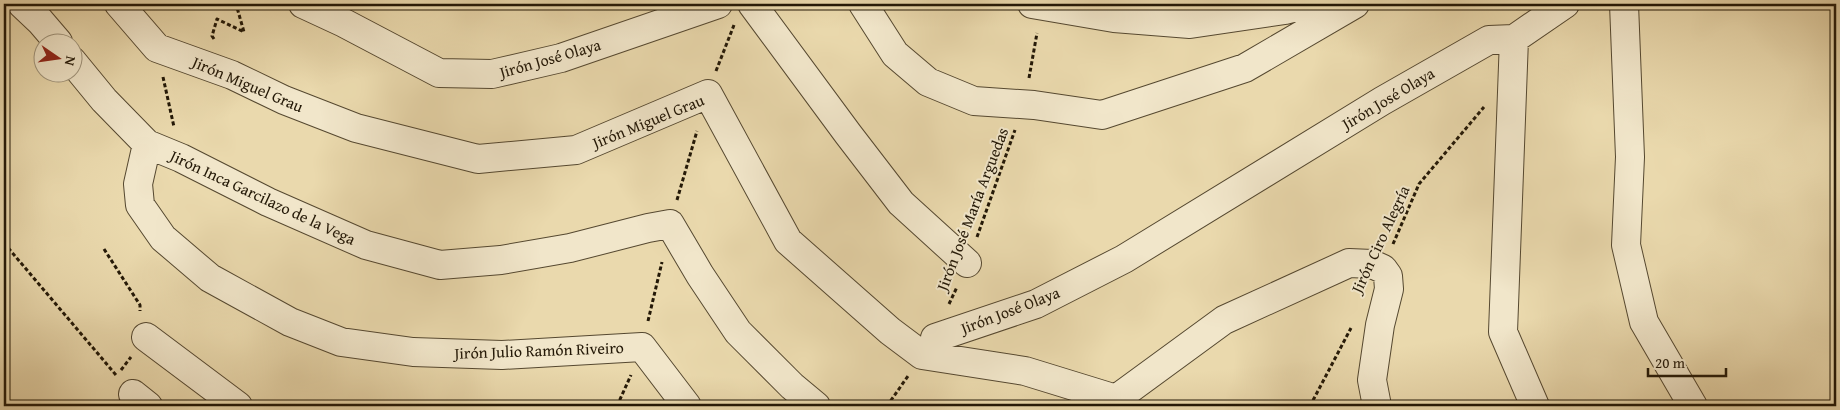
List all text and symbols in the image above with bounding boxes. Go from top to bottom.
north arrow [32,32,82,82]
street label: Jirón José Olaya [495,32,604,84]
street label: Jirón Miguel Grau [187,49,308,118]
text: N [60,54,81,68]
street label: Jirón José Olaya [1335,61,1439,136]
street label: Jirón Miguel Grau [587,88,708,155]
street label: Jirón José María Arguedas [929,124,1014,296]
street label: Jirón Inca Garcilazo de la Vega [164,143,360,251]
street label: Jirón Ciro Alegría [1344,181,1416,299]
street label: Jirón José Olaya [955,280,1063,341]
street label: Jirón Julio Ramón Riveiro [452,335,624,365]
scale bar [1648,345,1725,377]
text: 20 m [1655,352,1686,373]

